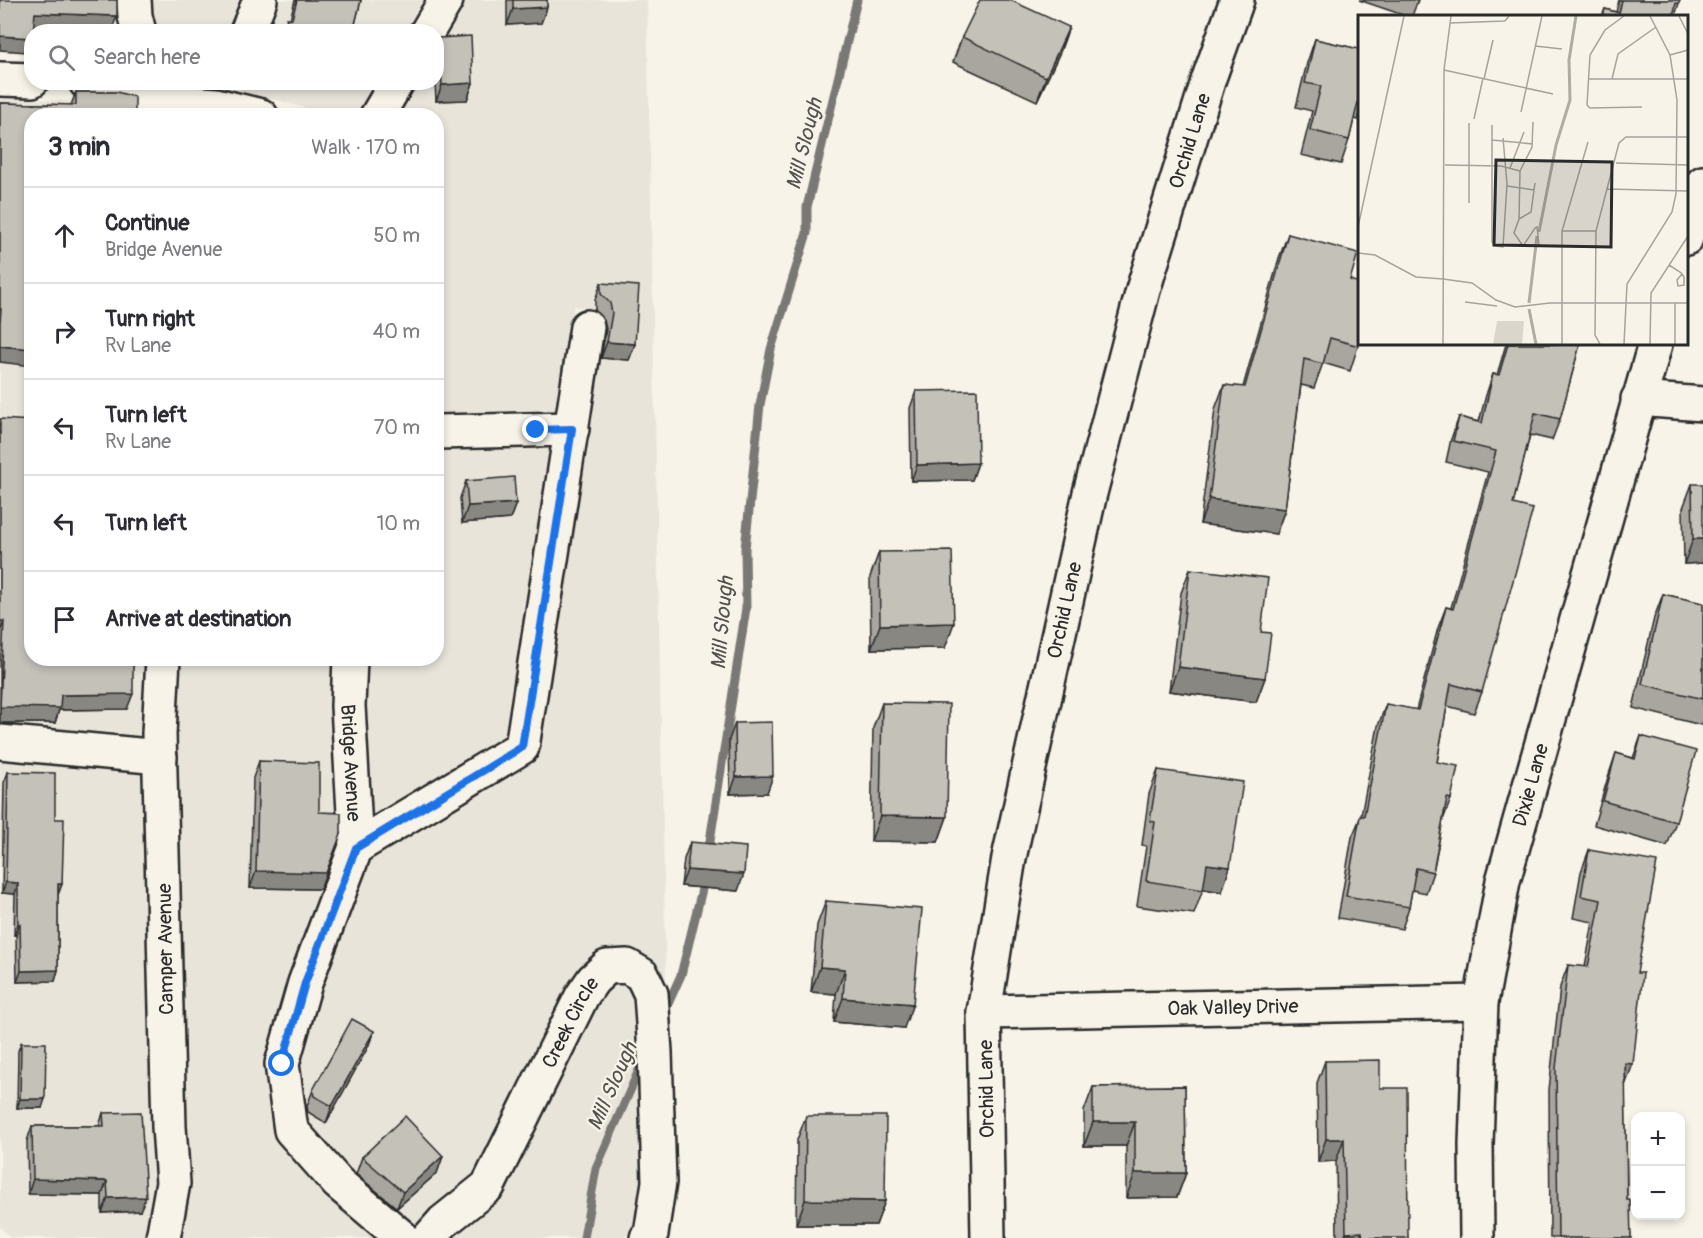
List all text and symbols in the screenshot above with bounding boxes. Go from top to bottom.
inset map [1358,15,1688,345]
search box [24,24,444,90]
icon: search [45,41,78,74]
text: Search here [93,43,200,71]
street label: Orchid Lane [1163,90,1217,192]
water label: Mill Slough [780,95,829,193]
text: 3 min [48,131,110,163]
text: Walk · 170 m [311,135,420,160]
text: Continue [105,209,189,237]
icon: ahead [48,219,81,252]
text: 50 m [373,223,420,248]
text: Bridge Avenue [105,237,222,262]
text: Turn right [105,305,195,333]
icon: right [48,315,81,348]
text: 40 m [373,319,420,344]
text: Rv Lane [105,333,171,358]
text: Turn left [105,401,187,429]
icon: left [48,411,81,444]
text: 70 m [374,415,420,440]
route end [522,416,548,442]
text: Rv Lane [105,429,171,454]
icon: left [48,507,81,540]
text: Turn left [105,509,187,537]
text: 10 m [376,511,420,536]
street label: Orchid Lane [1042,559,1087,661]
water label: Mill Slough [705,574,740,671]
icon: arrive [48,603,81,636]
text: Arrive at destination [105,605,291,633]
street label: Bridge Avenue [335,704,367,822]
street label: Dixie Lane [1507,741,1554,829]
street label: Camper Avenue [152,883,179,1015]
street label: Creek Circle [536,972,605,1072]
street label: Oak Valley Drive [1167,994,1299,1021]
water label: Mill Slough [581,1037,644,1134]
street label: Orchid Lane [973,1039,1000,1138]
route start [268,1050,294,1076]
map controls [1631,1112,1685,1220]
button: + [1631,1112,1685,1166]
button: − [1631,1166,1685,1220]

